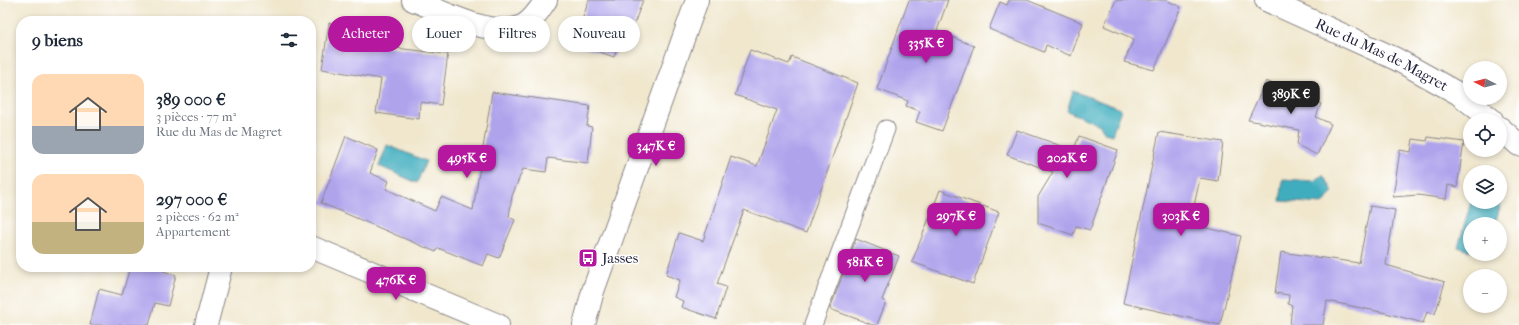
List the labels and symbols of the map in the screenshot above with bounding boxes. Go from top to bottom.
street label: Rue du Mas de Magret [1313,15,1452,95]
pin: 335K € [893,30,959,64]
north arrow [1463,61,1507,105]
pin: 389K € [1258,81,1324,115]
pin: 347K € [623,133,689,167]
pin: 495K € [434,145,500,179]
pin: 202K € [1034,145,1100,179]
pin: 297K € [923,203,989,237]
pin: 303K € [1148,203,1214,237]
bus stop icon: Jasses [577,247,599,269]
place label: Jasses [601,249,639,267]
pin: 581K € [832,249,898,283]
pin: 476K € [363,267,429,301]

